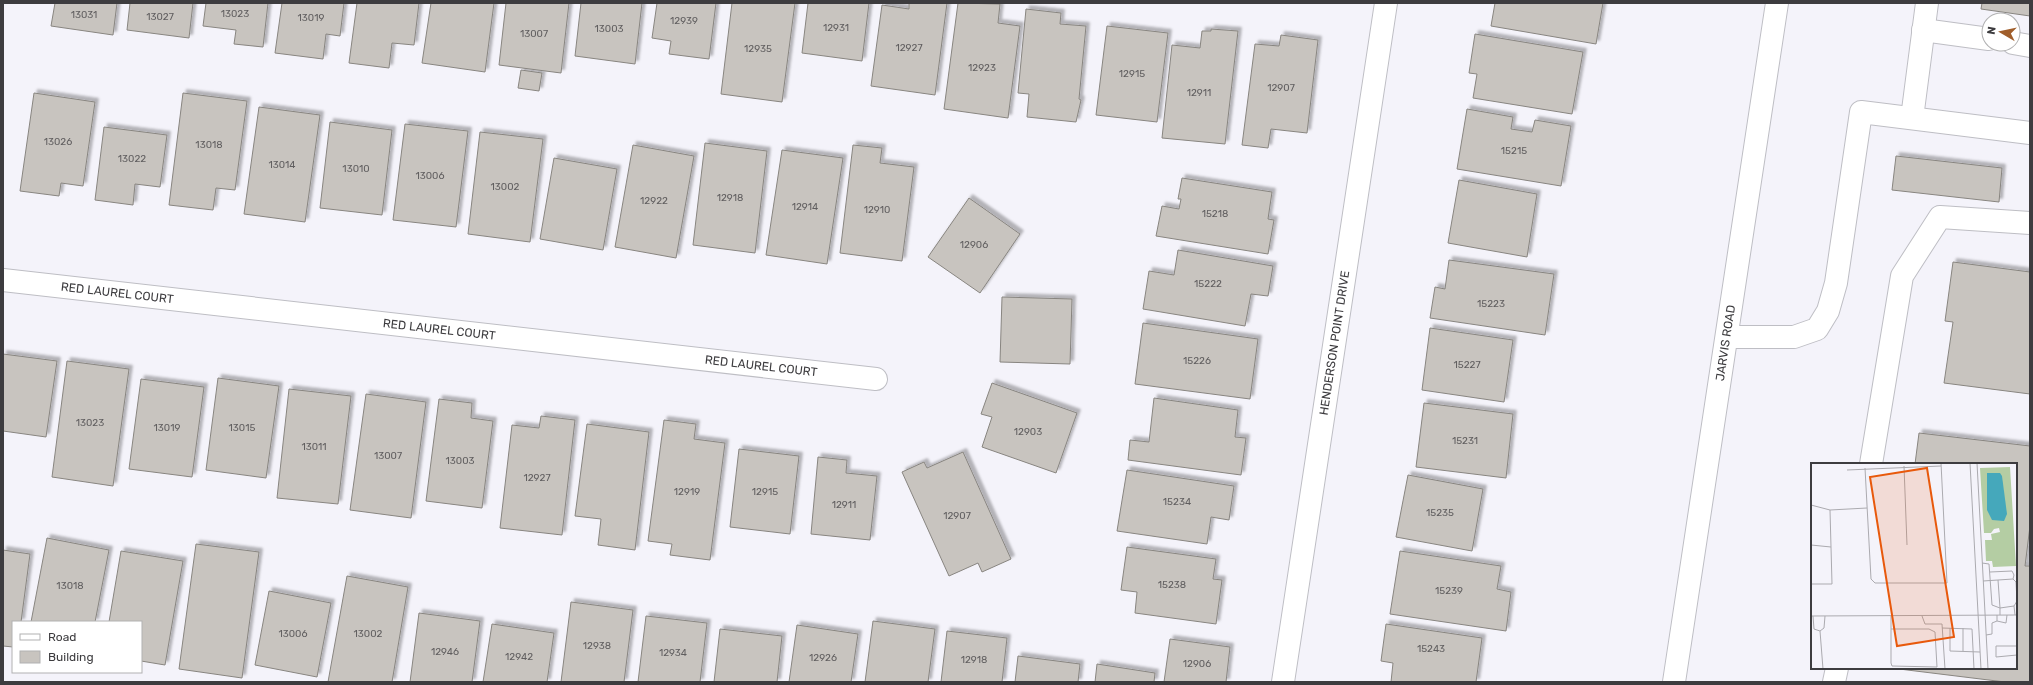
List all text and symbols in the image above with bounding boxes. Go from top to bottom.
house number: 13023 [221,8,249,20]
house number: 13031 [71,9,97,21]
house number: 13027 [146,11,174,23]
house number: 13019 [298,12,324,24]
north arrow [1981,12,2021,52]
house number: 12939 [670,15,698,27]
house number: 12931 [823,22,849,34]
house number: 13003 [595,23,624,35]
text: N [1985,26,1999,35]
house number: 13007 [520,28,548,40]
house number: 12927 [895,42,923,54]
house number: 12935 [744,43,772,55]
house number: 12923 [968,62,996,74]
house number: 12915 [1119,68,1145,80]
house number: 12907 [1267,82,1295,94]
house number: 12911 [1187,87,1211,99]
house number: 13026 [44,136,72,148]
house number: 13018 [195,139,223,151]
house number: 15215 [1501,145,1527,157]
house number: 13022 [118,153,146,165]
house number: 13014 [268,159,296,171]
house number: 13010 [342,163,370,175]
house number: 13006 [415,170,445,182]
house number: 13002 [491,181,520,193]
house number: 12918 [717,192,743,204]
house number: 12922 [640,195,668,207]
house number: 12914 [792,201,818,213]
house number: 12910 [864,204,890,216]
house number: 15218 [1202,208,1228,220]
house number: 12906 [960,239,988,251]
street label: HENDERSON POINT DRIVE [1317,270,1352,416]
house number: 15222 [1194,278,1222,290]
street label: RED LAUREL COURT [60,280,174,306]
house number: 15223 [1477,298,1505,310]
street label: JARVIS ROAD [1713,304,1738,382]
street label: RED LAUREL COURT [382,316,496,343]
street label: RED LAUREL COURT [704,353,818,379]
house number: 15226 [1183,355,1211,367]
house number: 15227 [1453,359,1481,371]
house number: 13023 [76,417,104,429]
house number: 13019 [154,422,180,434]
house number: 13015 [229,422,255,434]
house number: 12903 [1014,426,1042,438]
house number: 15231 [1452,435,1478,447]
house number: 13011 [301,441,327,453]
house number: 13007 [374,450,402,462]
house number: 13003 [446,455,475,467]
inset map [1811,463,2017,669]
house number: 12927 [523,472,551,484]
house number: 12919 [674,486,700,498]
house number: 12915 [752,486,778,498]
house number: 15234 [1163,496,1191,508]
house number: 12911 [832,499,856,511]
house number: 15235 [1426,507,1454,519]
house number: 12907 [943,510,971,522]
house number: 15238 [1158,579,1186,591]
house number: 13018 [56,580,84,592]
house number: 15239 [1435,585,1463,597]
legend [12,621,142,673]
house number: 13006 [278,628,308,640]
house number: 13002 [354,628,383,640]
text: Road [48,630,76,644]
house number: 12938 [583,640,611,652]
house number: 15243 [1417,643,1445,655]
house number: 12946 [431,646,459,658]
house number: 12934 [659,647,687,659]
text: Building [48,650,94,664]
house number: 12942 [505,651,533,663]
house number: 12926 [809,652,837,664]
house number: 12918 [961,654,987,666]
house number: 12906 [1183,658,1211,670]

